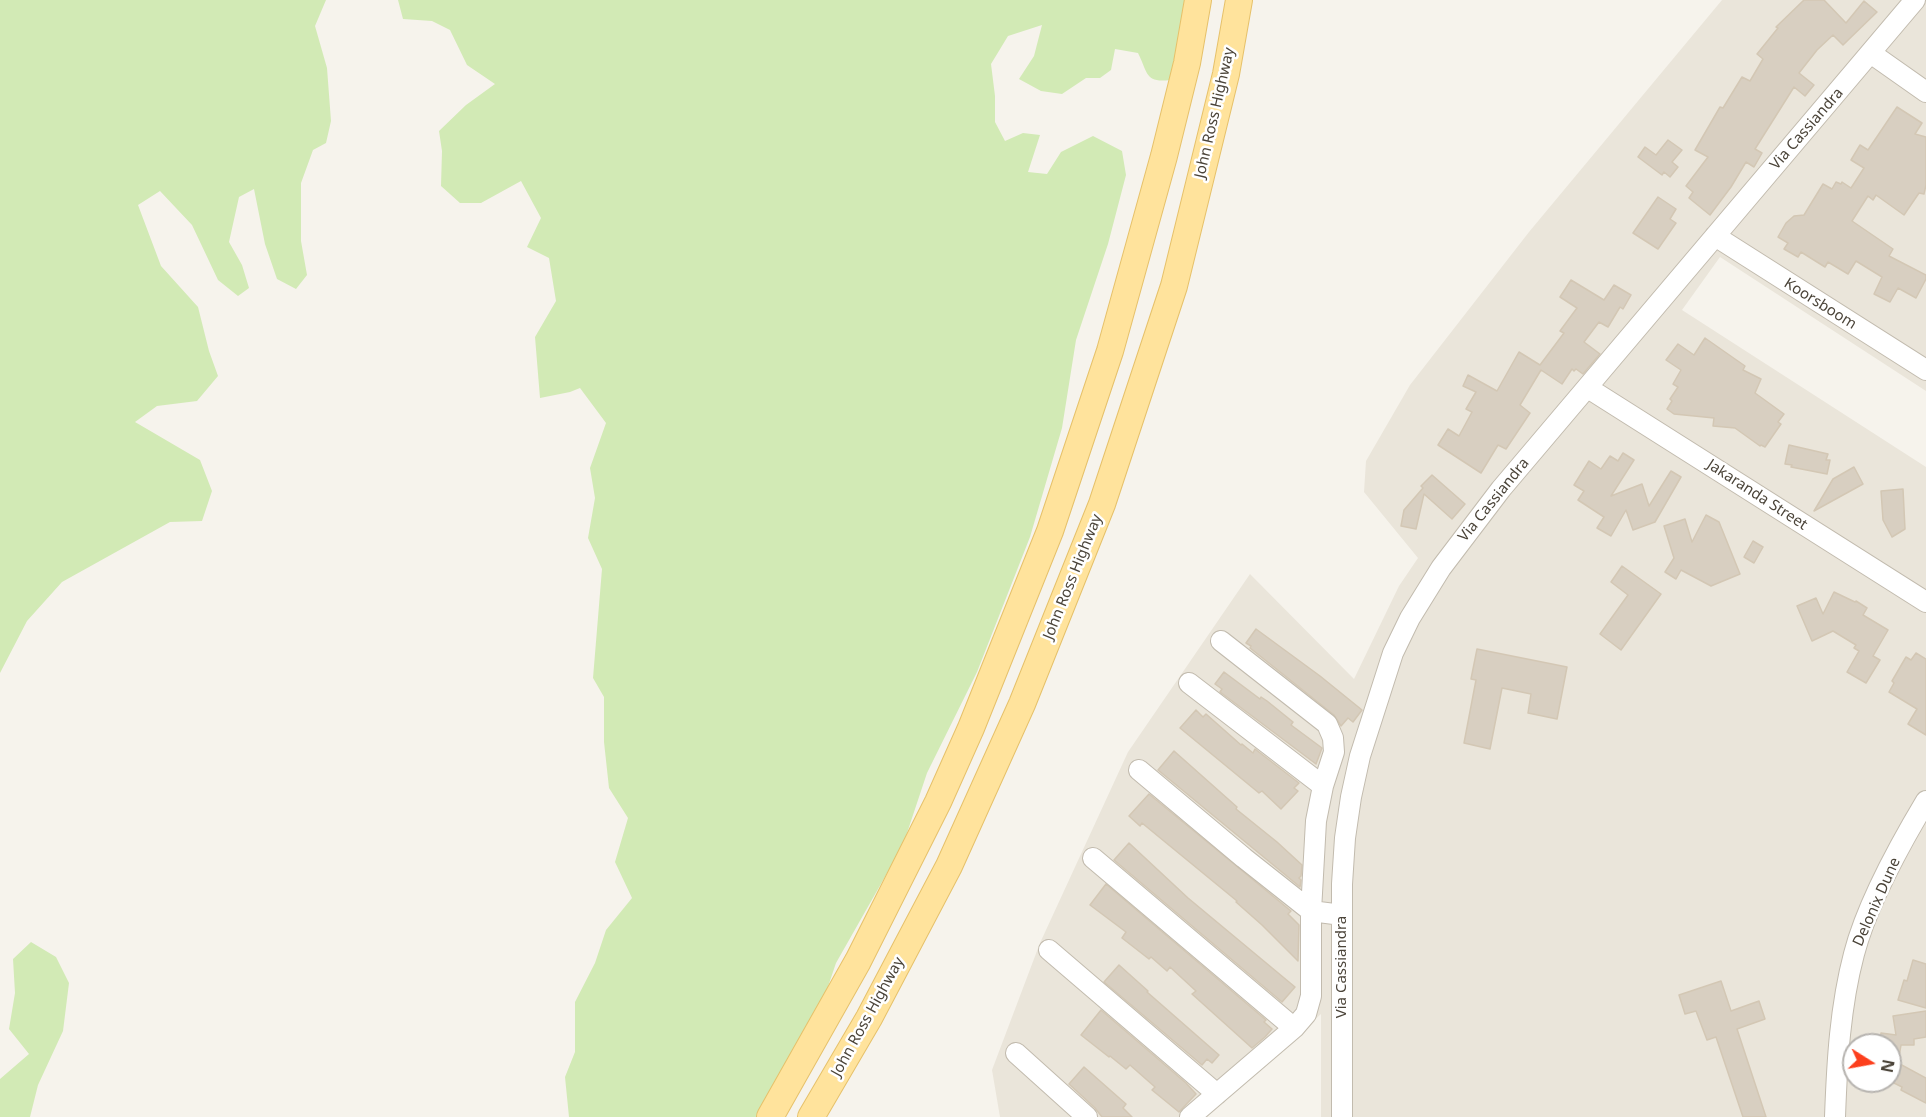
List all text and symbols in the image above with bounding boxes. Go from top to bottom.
street label: John Ross Highway [1191,46,1239,180]
street label: Via Cassiandra [1767,84,1847,174]
street label: Koorsboom [1780,275,1860,333]
street label: Via Cassiandra [1455,454,1533,546]
street label: Jakaranda Street [1703,456,1811,534]
street label: John Ross Highway [1040,512,1106,642]
street label: Delonix Dune [1849,855,1905,949]
street label: Via Cassiandra [1333,916,1351,1018]
street label: John Ross Highway [828,954,908,1080]
north arrow [1842,1033,1902,1093]
text: N [1876,1058,1900,1075]

